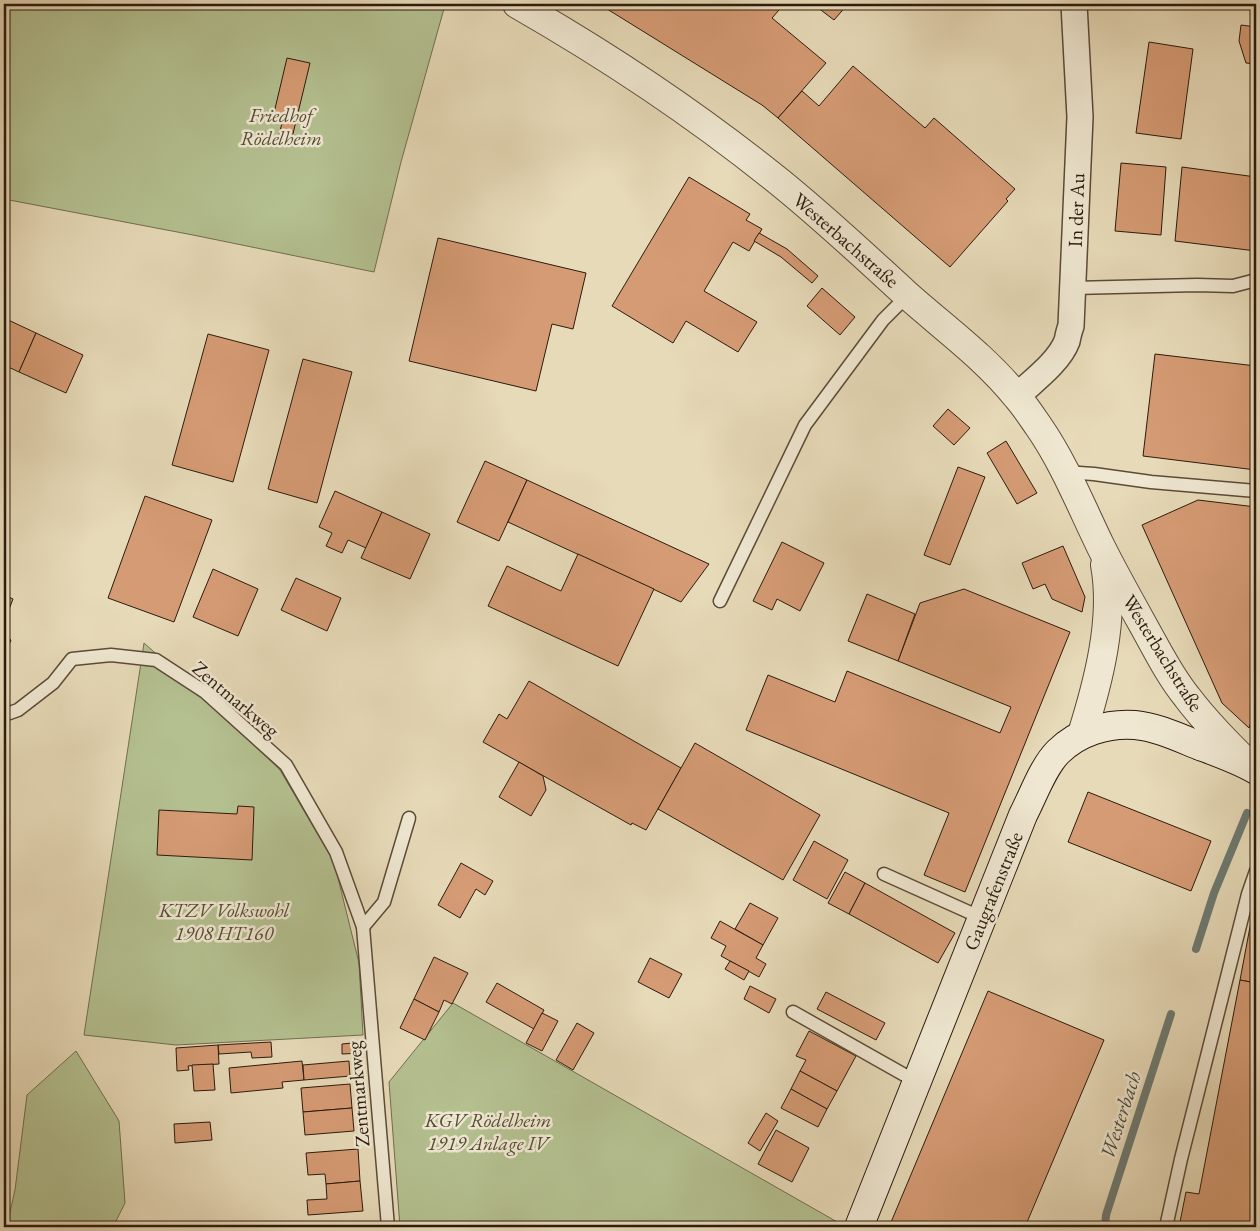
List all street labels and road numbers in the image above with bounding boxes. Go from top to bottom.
street label: In der Au [1062,172,1090,248]
street label: Westerbachstraße [787,187,905,294]
street label: Westerbachstraße [1117,590,1209,716]
street label: Zentmarkweg [187,655,285,743]
street label: Gaugrafenstraße [957,828,1029,954]
street label: Zentmarkweg [340,1040,376,1148]

